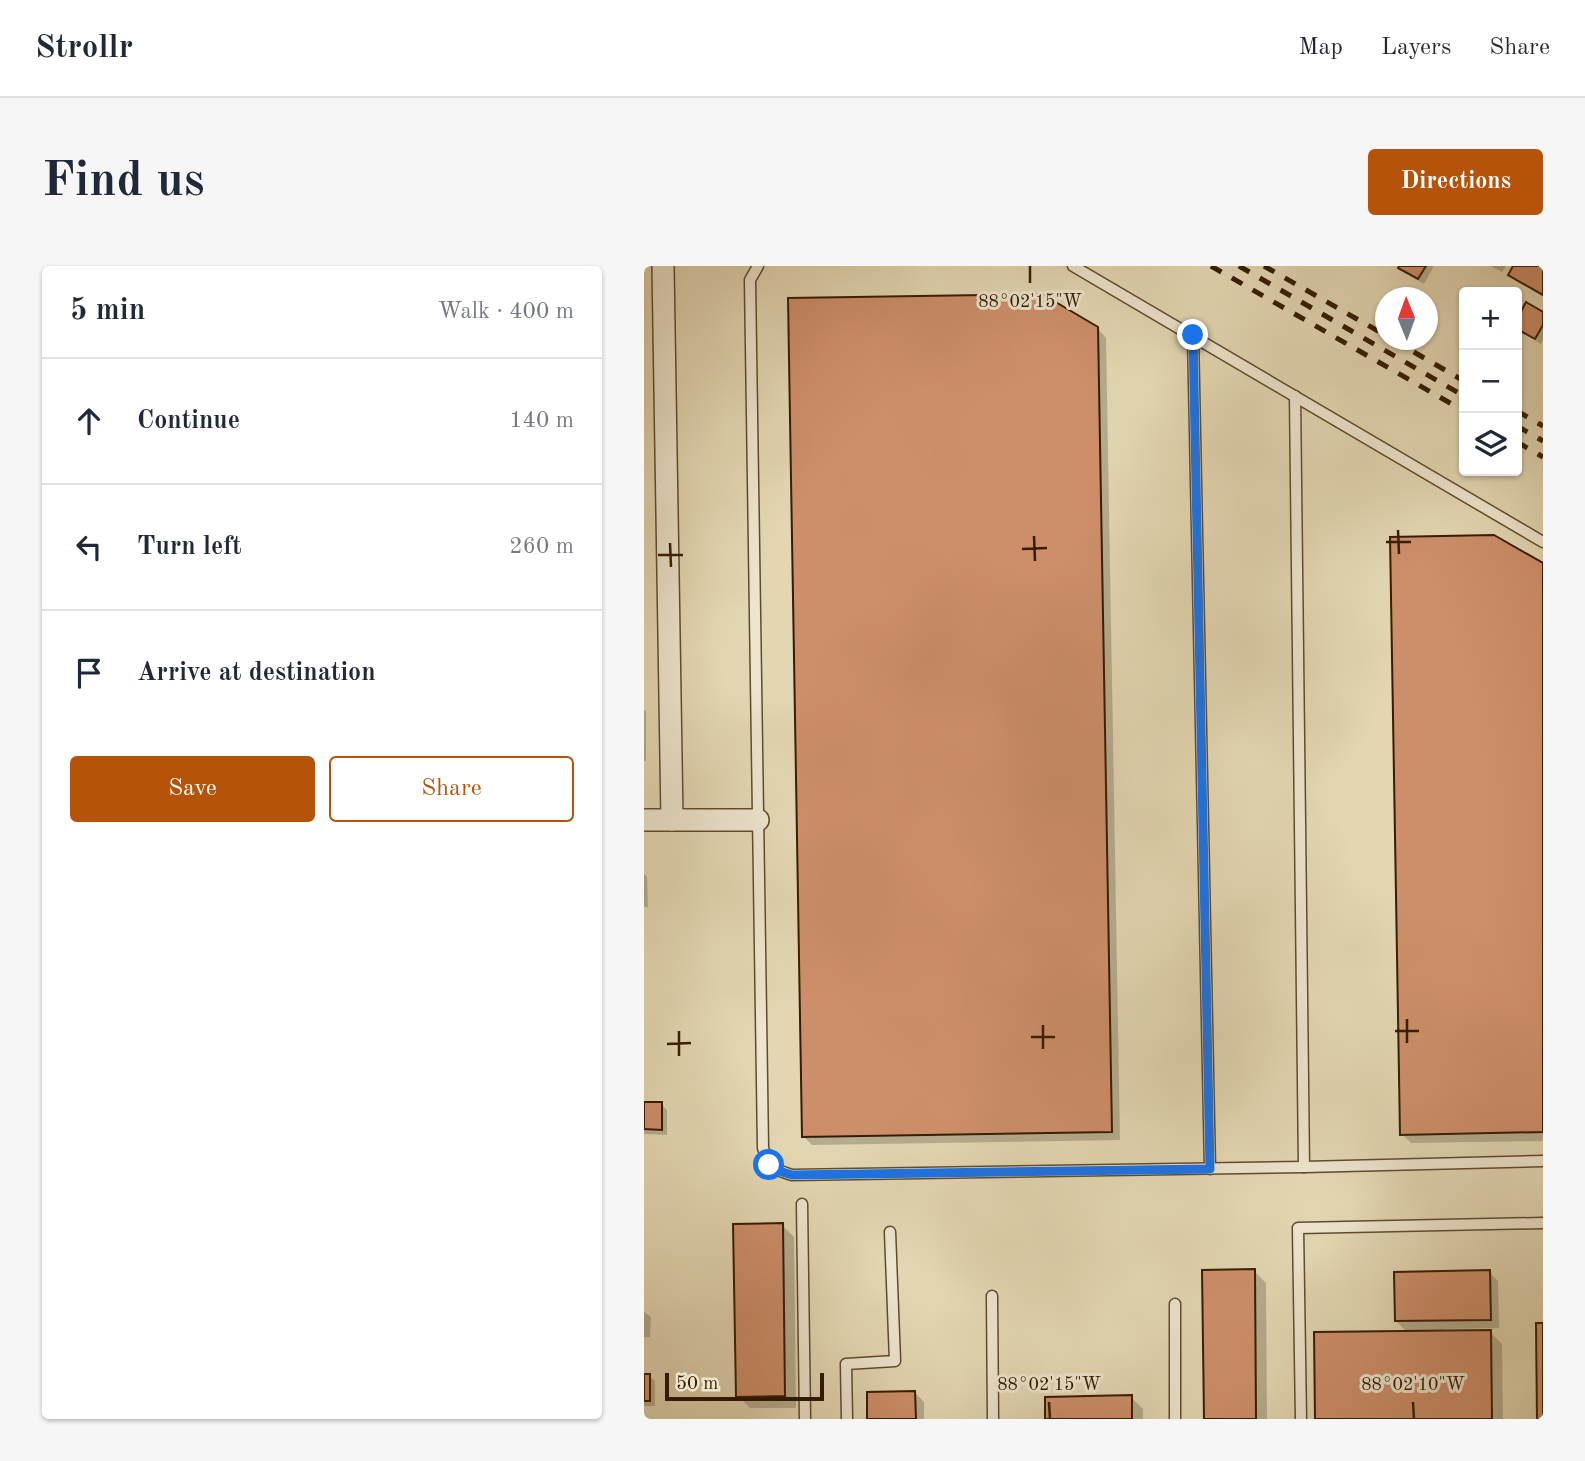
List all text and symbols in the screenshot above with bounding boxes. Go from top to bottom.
text: Strollr [35,32,133,65]
text: Map [1299,36,1343,60]
text: Layers [1381,36,1451,60]
text: Share [1489,36,1550,60]
button: Directions [1368,149,1543,215]
text: Find us [42,158,205,207]
north arrow [1375,287,1438,350]
map controls [1459,287,1522,476]
button: + [1459,287,1522,350]
text: 88°02'15"W [978,293,1082,311]
text: 5 min [70,296,145,326]
text: Walk · 400 m [438,300,574,323]
route end [1177,319,1208,350]
button: − [1459,350,1522,413]
icon: ahead [70,402,108,440]
text: Continue [137,408,240,434]
text: 140 m [509,409,574,432]
button: layers [1459,413,1522,476]
icon: left [70,528,108,566]
text: Turn left [137,534,242,560]
text: 260 m [509,535,574,558]
icon: arrive [70,654,108,692]
text: Arrive at destination [137,660,376,686]
button: Save [70,756,315,822]
button: Share [329,756,574,822]
route start [753,1149,784,1180]
scale bar [665,1370,824,1402]
text: 50 m [676,1375,718,1394]
text: 88°02'15"W [997,1376,1101,1394]
text: 88°02'10"W [1361,1376,1465,1394]

